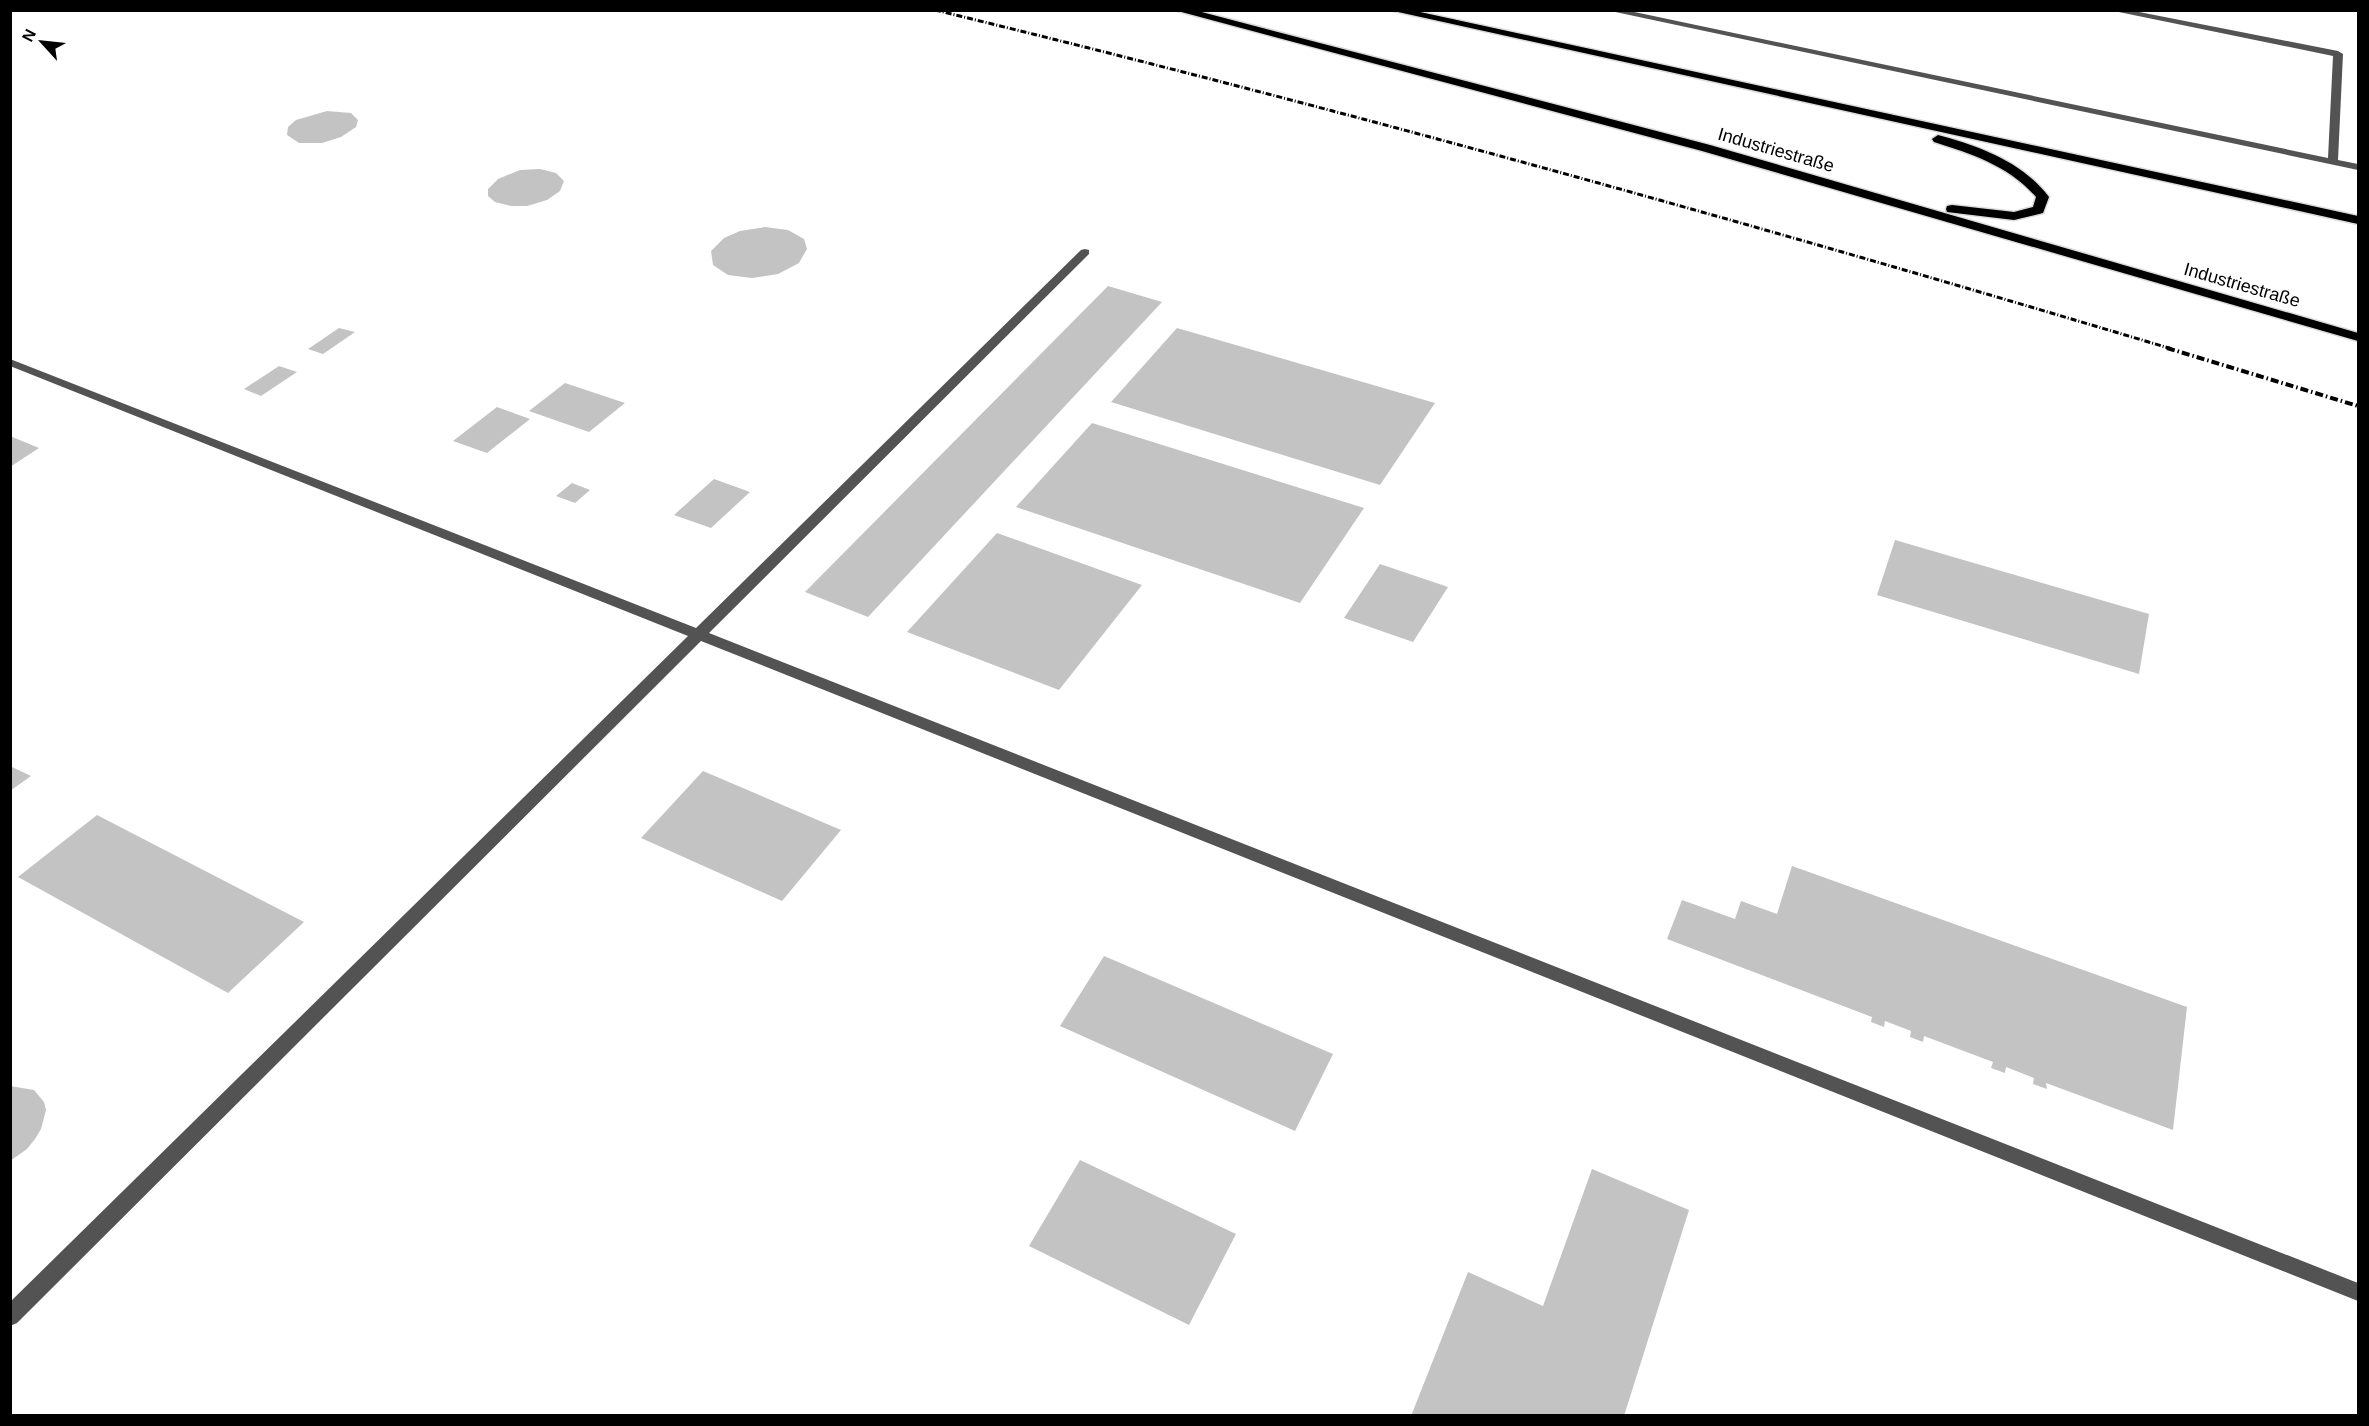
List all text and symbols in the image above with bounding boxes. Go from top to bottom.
north arrow [12,12,72,72]
text: N [19,26,39,44]
street label: Industriestraße [1716,124,1836,176]
street label: Industriestraße [2182,259,2302,311]

